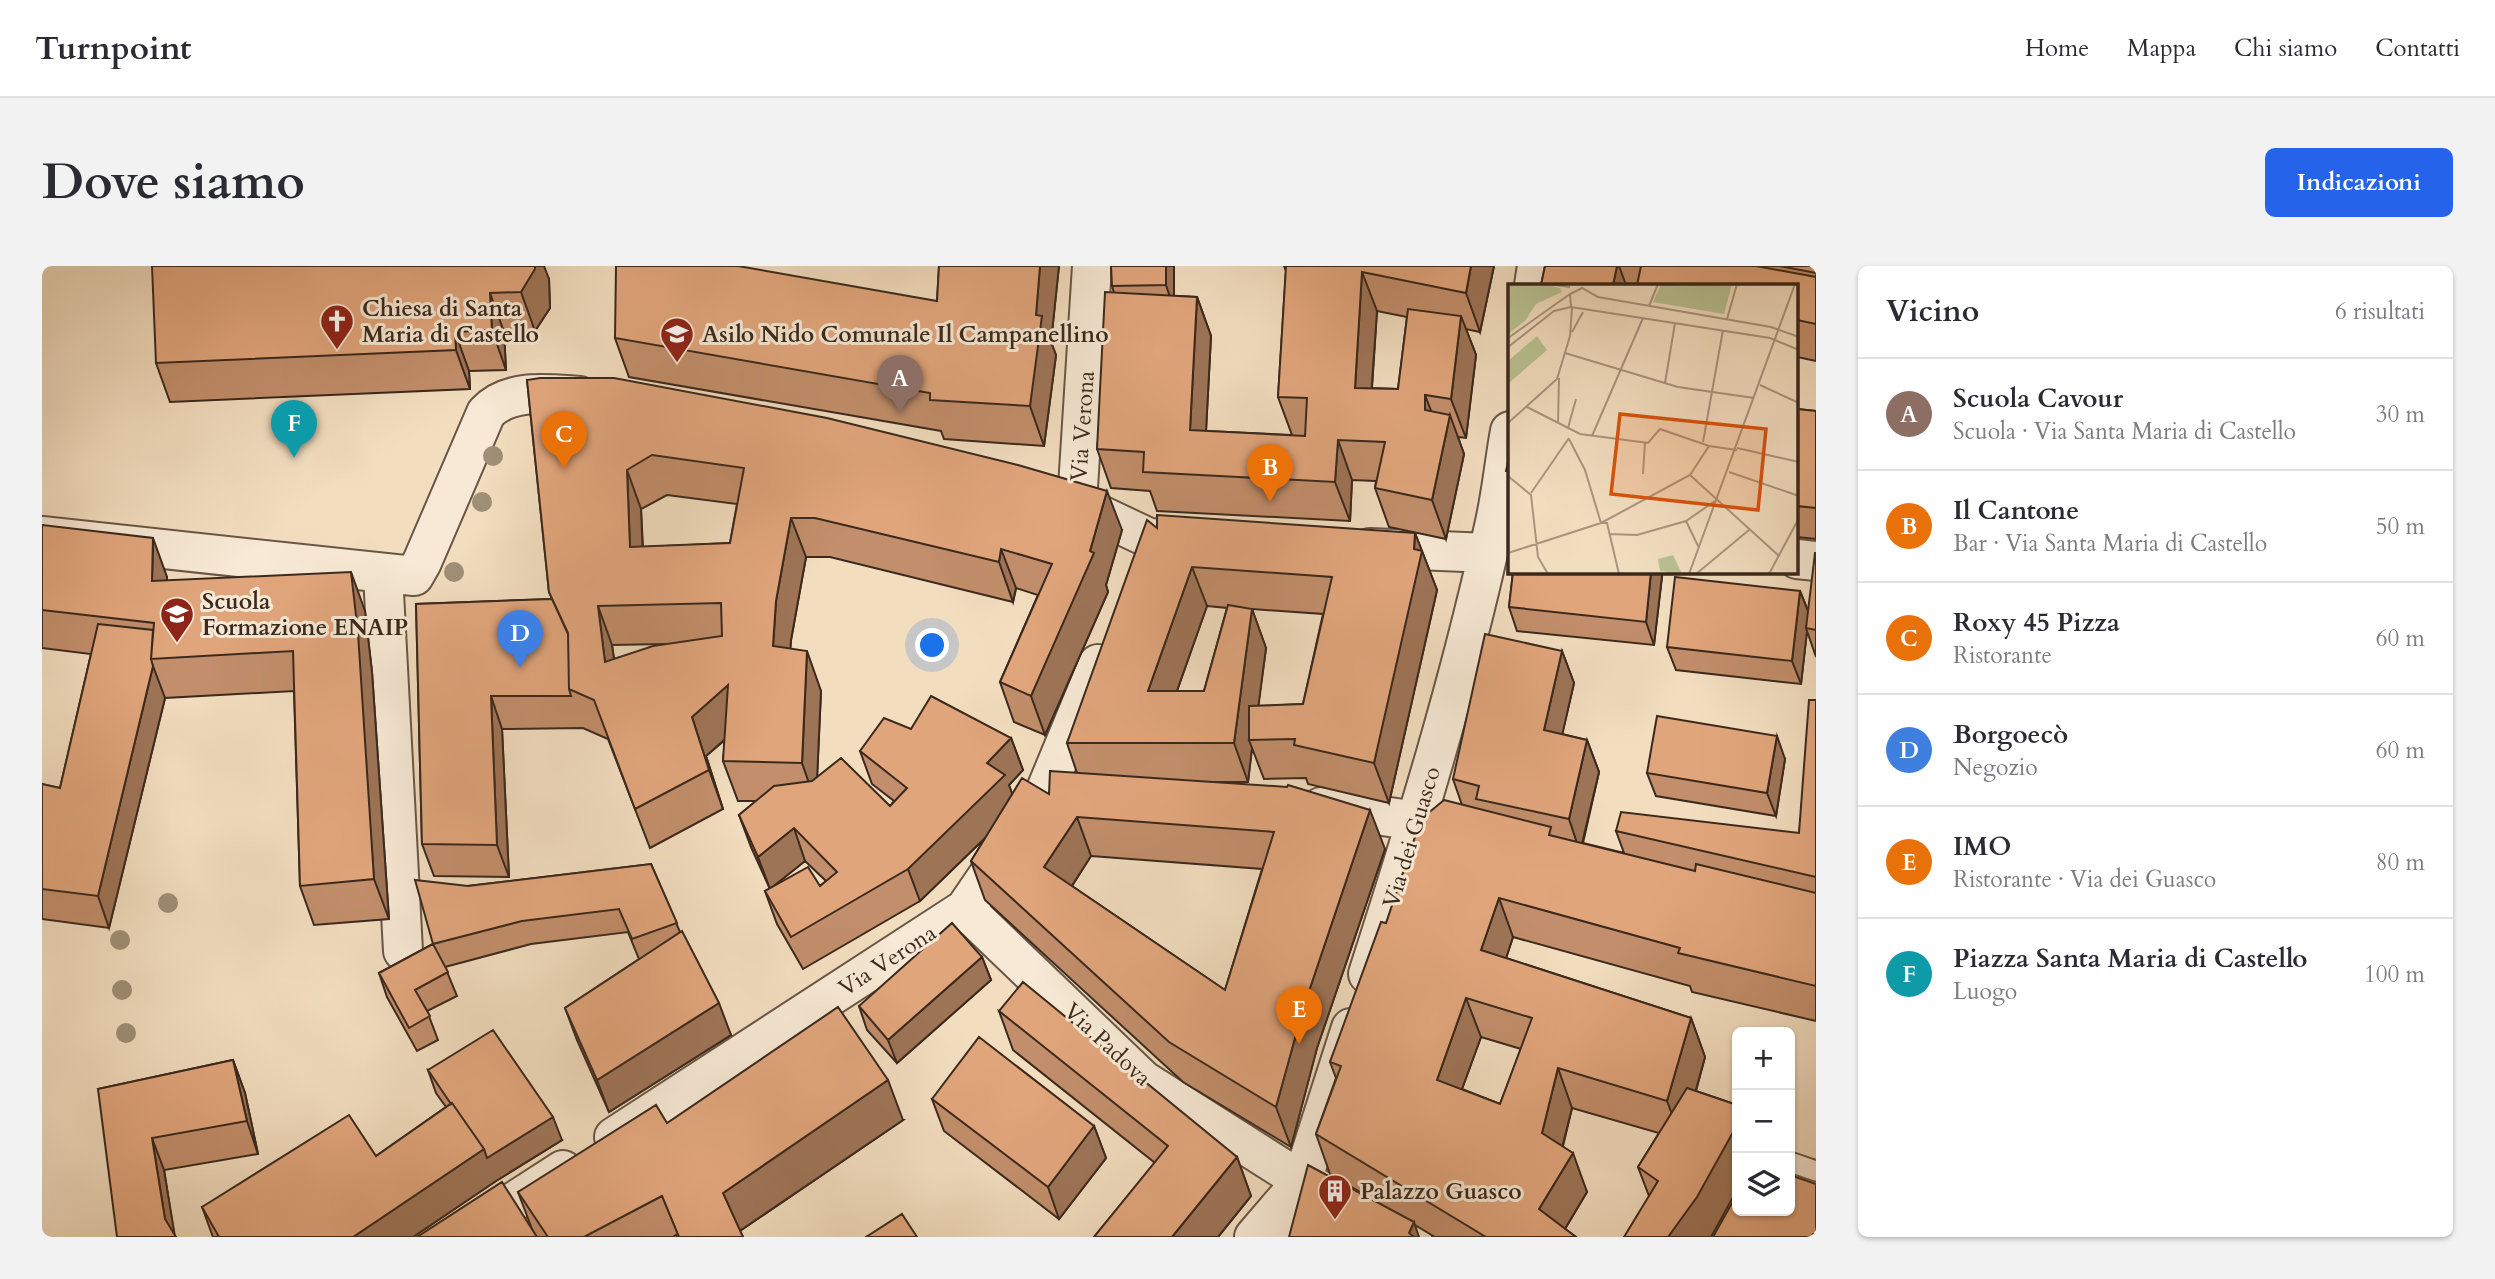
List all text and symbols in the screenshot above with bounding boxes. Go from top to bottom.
text: Turnpoint [35,26,191,71]
text: Home [2025,32,2089,65]
text: Mappa [2127,32,2196,65]
text: Chi siamo [2234,32,2337,65]
text: Contatti [2375,32,2460,65]
button: Indicazioni [2265,148,2453,217]
text: Dove siamo [42,149,305,216]
inset map [1508,284,1798,574]
text: Vicino [1886,291,1979,332]
place label: Chiesa di Santa Maria di Castello [362,293,539,350]
text: 6 risultati [2335,296,2425,327]
church icon: Chiesa di Santa Maria di Castello [318,302,356,351]
school or university icon: Asilo Nido Comunale Il Campanellino [658,315,696,364]
place label: Asilo Nido Comunale Il Campanellino [702,319,1109,350]
pin: A [877,355,923,413]
street label: Via Verona [1063,370,1102,482]
text: Scuola Cavour [1953,381,2123,416]
text: A [1900,399,1918,430]
text: 30 m [2376,399,2425,430]
pin: F [271,400,317,458]
pin: C [541,411,587,469]
text: Scuola · Via Santa Maria di Castello [1953,416,2296,447]
pin: B [1247,444,1293,502]
text: Il Cantone [1953,493,2079,528]
text: B [1901,511,1917,542]
text: 50 m [2376,511,2425,542]
text: Bar · Via Santa Maria di Castello [1953,528,2267,559]
place label: Scuola Formazione ENAIP [202,586,408,643]
school or university icon: Scuola Formazione ENAIP [158,595,196,644]
text: Roxy 45 Pizza [1953,605,2120,640]
pin: D [497,610,543,668]
text: C [1900,623,1918,654]
text: 60 m [2376,623,2425,654]
your location [915,628,949,662]
text: Ristorante [1953,640,2052,671]
text: Borgoecò [1953,717,2068,752]
text: D [1899,735,1919,766]
text: 60 m [2376,735,2425,766]
text: Negozio [1953,752,2038,783]
street label: Via dei Guasco [1375,763,1448,912]
text: IMO [1953,829,2011,864]
text: E [1902,847,1916,878]
text: 80 m [2376,847,2425,878]
text: Ristorante · Via dei Guasco [1953,864,2216,895]
street label: Via Verona [832,917,942,1004]
text: Piazza Santa Maria di Castello [1953,941,2308,976]
text: F [1902,959,1916,990]
text: 100 m [2364,959,2425,990]
text: Luogo [1953,976,2017,1007]
pin: E [1276,986,1322,1044]
street label: Via Padova [1057,996,1158,1093]
map controls [1732,1027,1795,1216]
button: + [1732,1027,1795,1090]
button: − [1732,1090,1795,1153]
button: layers [1732,1153,1795,1216]
building icon: Palazzo Guasco [1316,1172,1354,1221]
place label: Palazzo Guasco [1360,1176,1522,1207]

